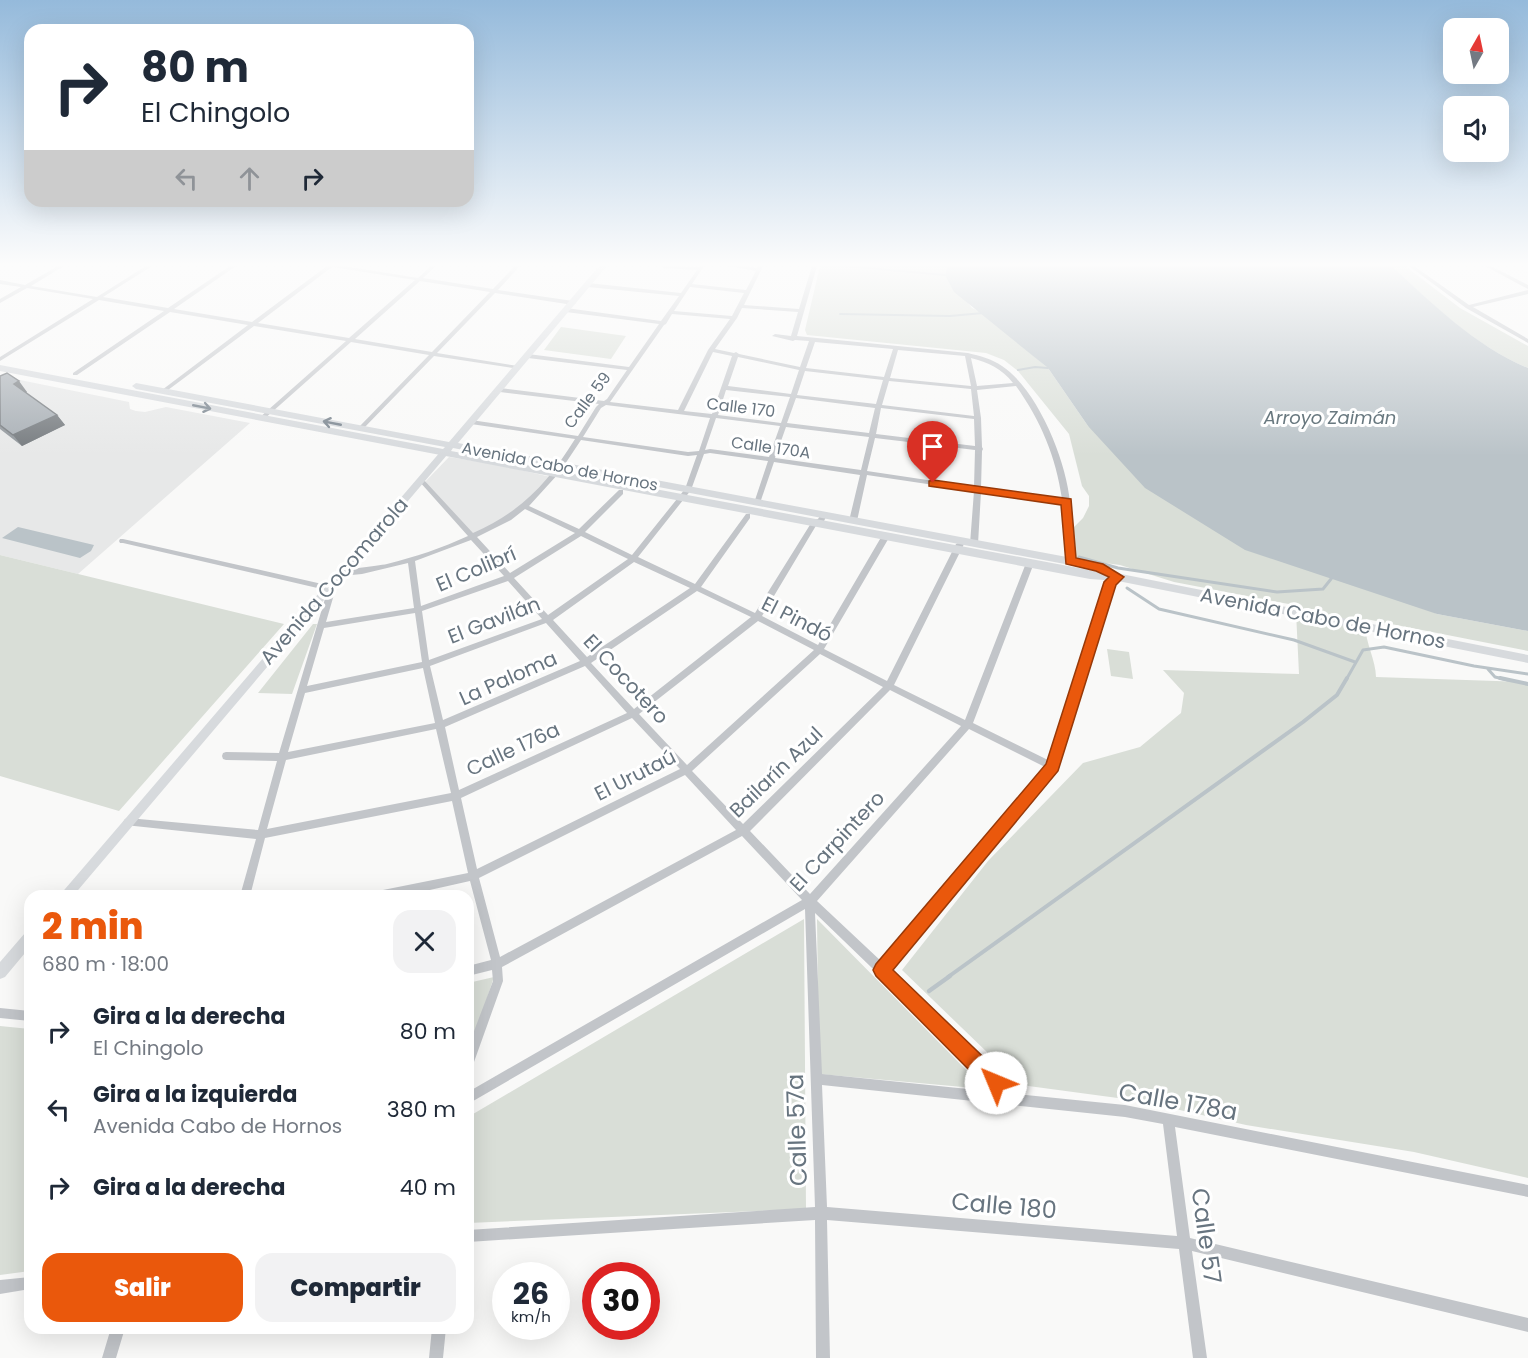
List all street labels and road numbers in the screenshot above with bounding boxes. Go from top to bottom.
street label: Calle 59 [559,367,616,433]
street label: Calle 170 [705,392,777,423]
street label: Calle 170A [730,431,812,464]
street label: Avenida Cabo de Hornos [460,436,660,497]
street label: Avenida Cocomarola [253,491,415,671]
street label: El Colibrí [432,540,520,598]
street label: Avenida Cabo de Hornos [1198,580,1448,656]
street label: El Pindó [757,589,837,649]
street label: El Gavilán [444,590,544,650]
street label: El Cocotero [577,628,675,730]
street label: La Paloma [455,644,561,712]
street label: Calle 176a [462,715,564,783]
street label: Bailarín Azul [723,720,829,824]
street label: El Urutaú [589,743,681,807]
street label: El Carpintero [783,785,891,897]
street label: Calle 57a [778,1073,815,1187]
street label: Calle 178a [1116,1075,1240,1128]
street label: Calle 180 [950,1184,1058,1227]
street label: Calle 57 [1183,1186,1230,1286]

